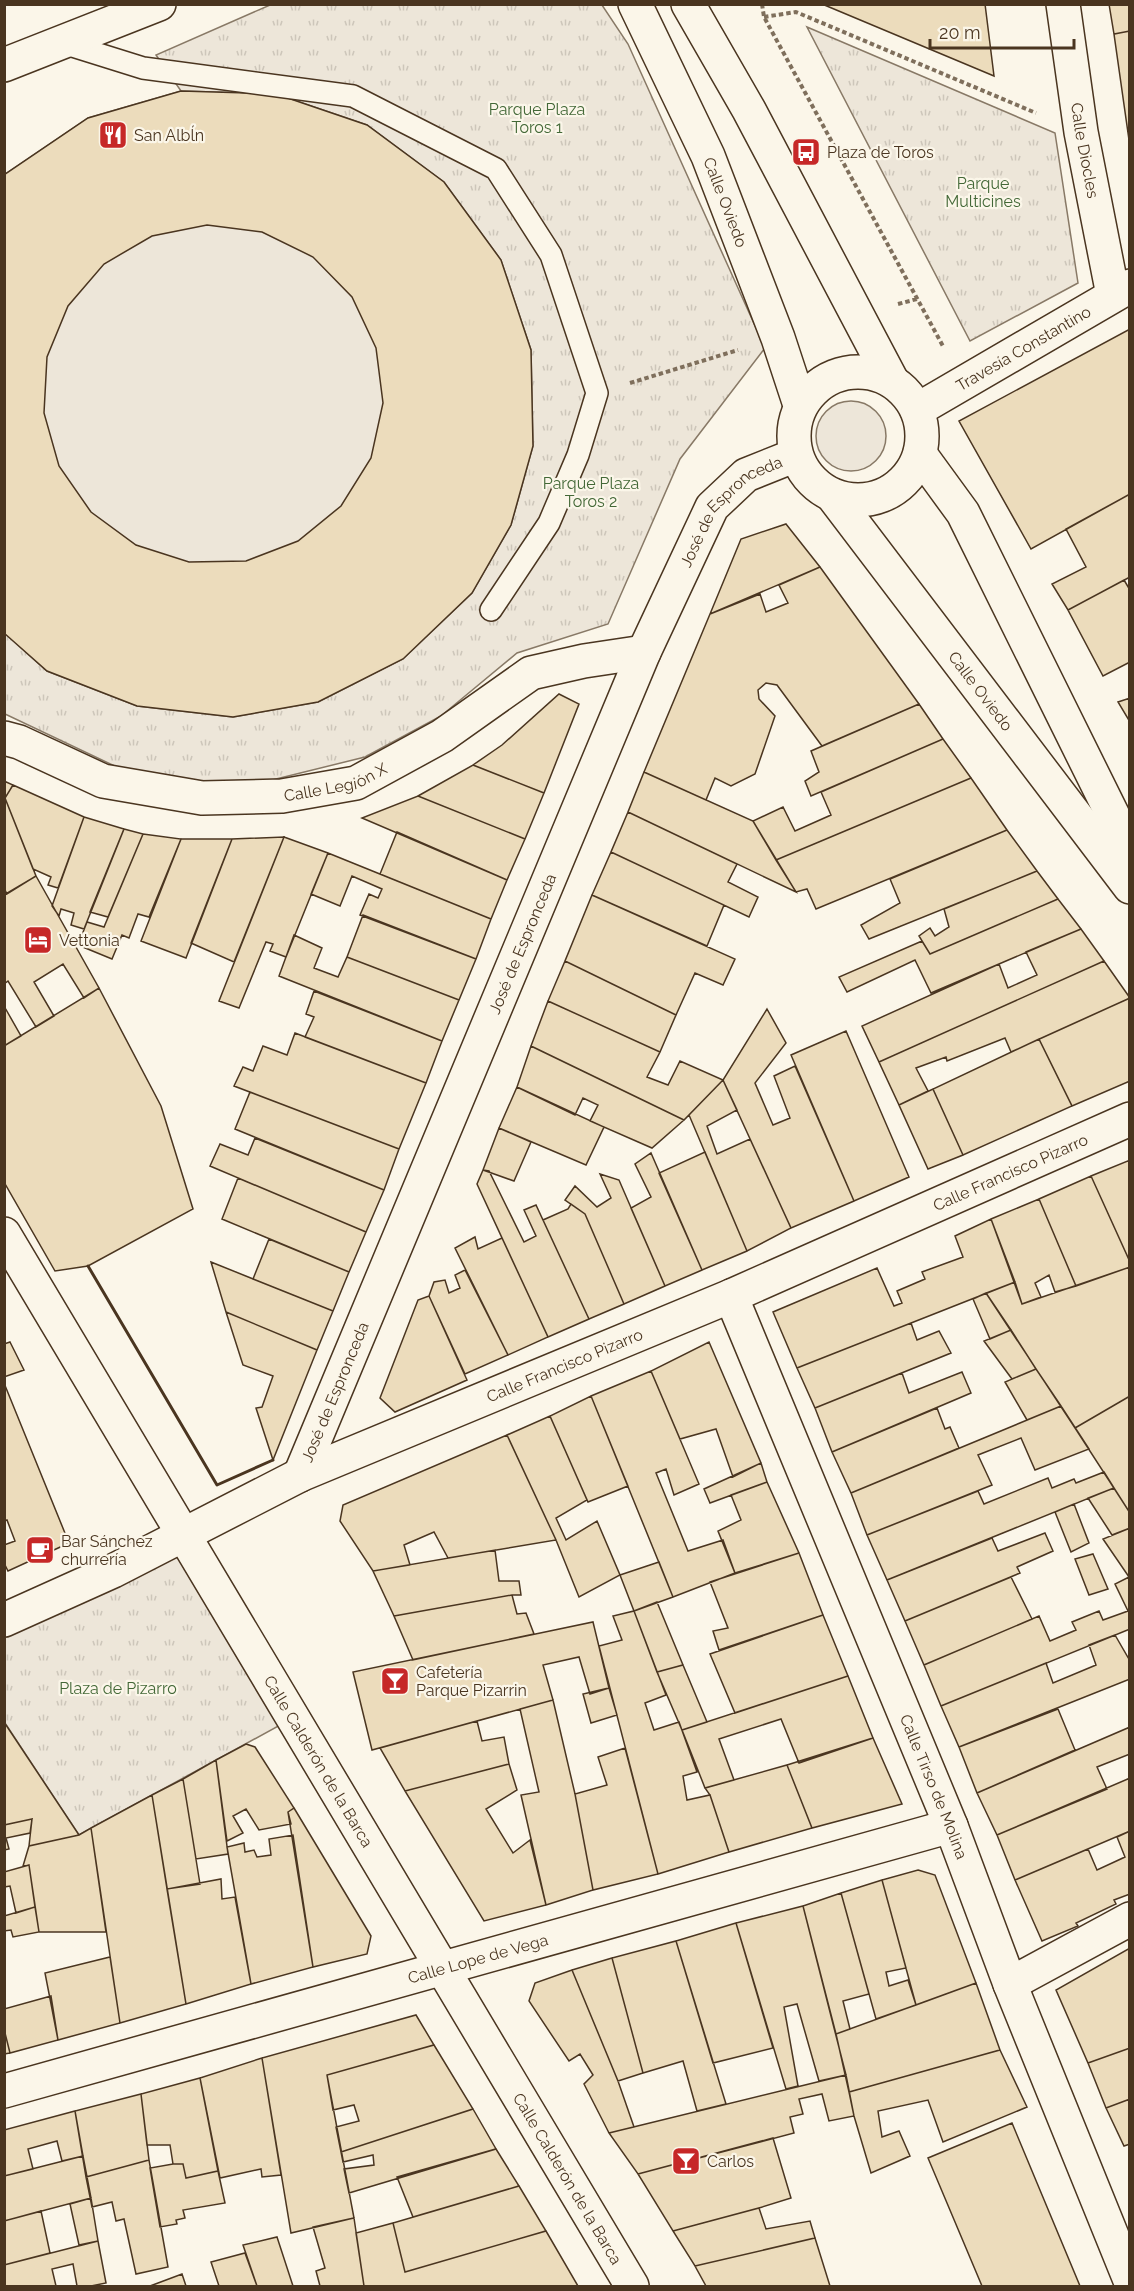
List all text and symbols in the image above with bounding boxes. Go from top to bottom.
scale bar [930,12,1074,50]
text: 20 m [939,22,981,43]
park label: Parque Plaza Toros 1 [489,100,585,137]
street label: Calle Diocles [1067,101,1103,200]
restaurant icon: San Albĺn [97,119,129,151]
place label: San Albĺn [134,125,204,145]
bus stop icon: Plaza de Toros [790,136,822,168]
place label: Plaza de Toros [827,143,934,162]
street label: Calle Oviedo [700,154,752,250]
park label: Parque Multicines [945,174,1021,211]
street label: Travesía Constantino [953,301,1094,395]
street label: José de Espronceda [676,452,785,570]
park label: Parque Plaza Toros 2 [543,474,639,511]
street label: Calle Oviedo [945,647,1017,734]
street label: Calle Legión X [282,758,391,805]
street label: José de Espronceda [484,871,560,1016]
hotel icon: Vettonia [22,924,54,956]
place label: Vettonia [59,931,120,950]
street label: Calle Francisco Pizarro [930,1129,1091,1215]
street label: José de Espronceda [297,1319,372,1465]
street label: Calle Francisco Pizarro [483,1324,645,1406]
place label: Bar Sánchez churrería [61,1532,153,1569]
cafe icon: Bar Sánchez churrería [24,1534,56,1566]
place label: Cafetería Parque Pizarrin [416,1663,527,1700]
bar icon: Cafetería Parque Pizarrin [379,1665,411,1697]
street label: Calle Calderón de la Barca [260,1672,377,1850]
park label: Plaza de Pizarro [59,1679,177,1698]
street label: Calle Tirso de Molina [896,1711,972,1862]
street label: Calle Lope de Vega [406,1930,550,1987]
street label: Calle Calderón de la Barca [509,2089,626,2268]
bar icon: Carlos [670,2145,702,2177]
place label: Carlos [707,2152,754,2171]

